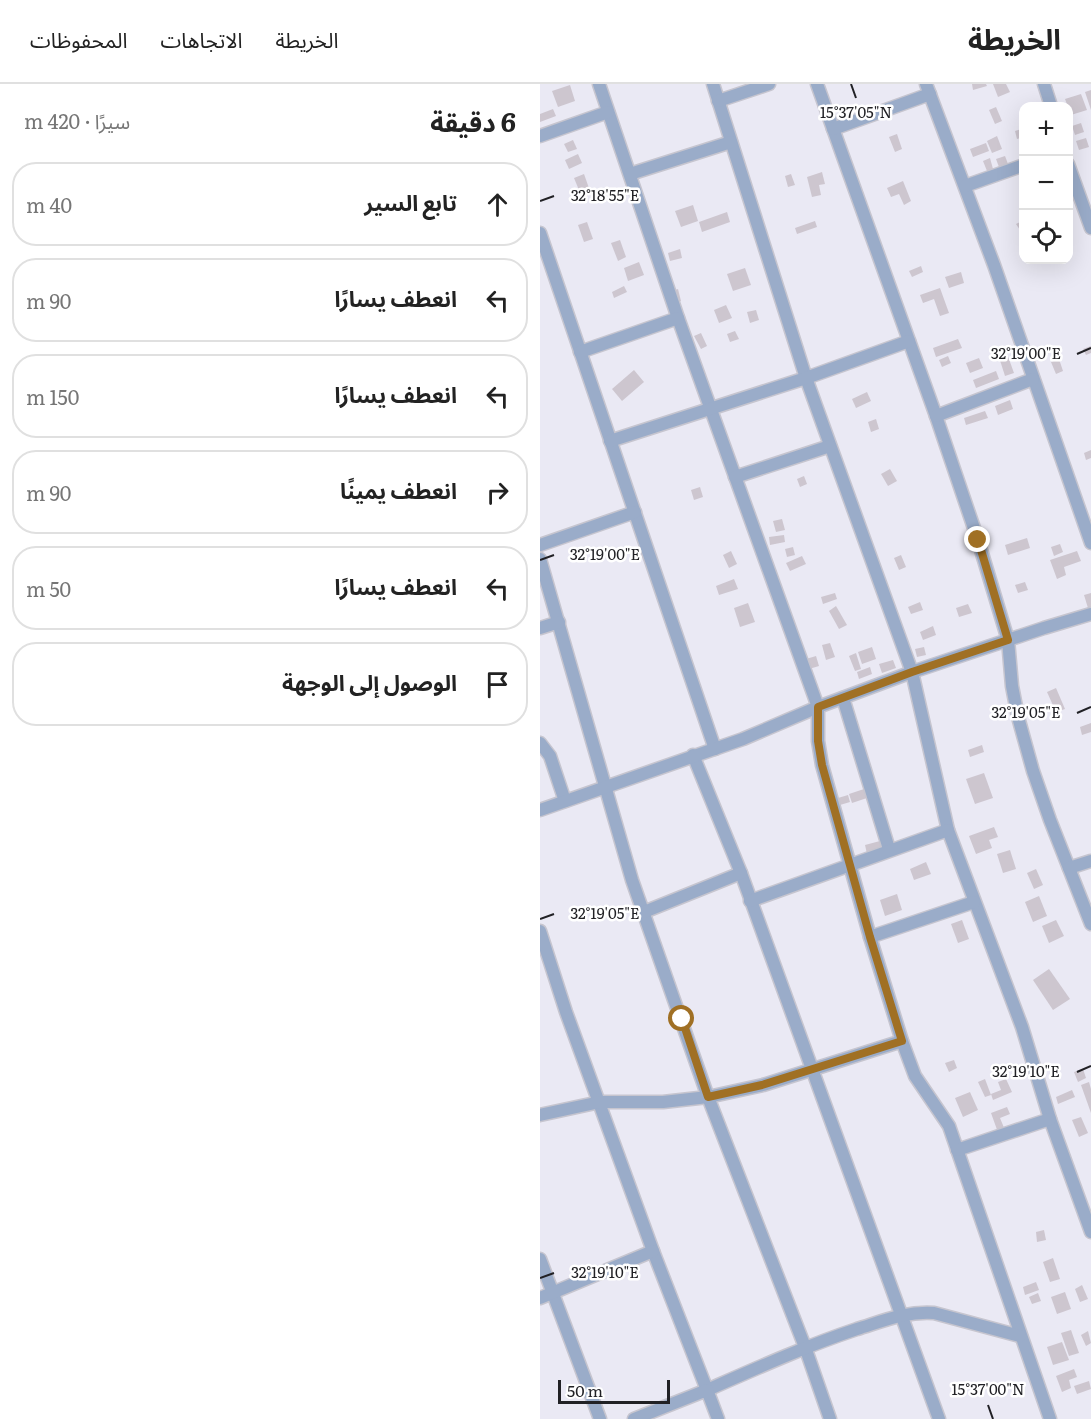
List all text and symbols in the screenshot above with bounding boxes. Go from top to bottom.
text: الخريطة [968,17,1061,59]
text: المحفوظات [30,23,127,54]
text: الاتجاهات [160,23,242,54]
text: الخريطة [275,23,338,54]
text: 15°37'05"N [820,100,892,123]
text: 6 دقيقة [430,101,516,140]
map controls [1019,102,1073,264]
button: + [1019,102,1073,156]
text: سيرًا · 420 m [24,105,130,135]
button: − [1019,156,1073,210]
text: 32°18'55"E [571,183,639,206]
text: تابع السير [364,185,457,218]
icon: ahead [481,188,514,221]
text: 40 m [26,189,72,219]
button: locate [1019,210,1073,264]
text: انعطف يسارًا [334,281,457,314]
icon: left [481,284,514,317]
text: 90 m [26,285,71,315]
text: 32°19'00"E [991,341,1061,364]
text: انعطف يسارًا [334,377,457,410]
icon: left [481,380,514,413]
text: 150 m [26,381,79,411]
text: انعطف يمينًا [340,473,457,506]
icon: right [481,476,514,509]
text: 90 m [26,477,71,507]
route end [964,526,990,552]
text: 32°19'00"E [570,542,640,565]
text: انعطف يسارًا [334,569,457,602]
icon: left [481,572,514,605]
text: 50 m [26,573,71,603]
text: الوصول إلى الوجهة [282,665,457,698]
icon: arrive [481,668,514,701]
text: 32°19'05"E [991,700,1061,723]
text: 32°19'05"E [570,901,640,924]
route start [668,1005,694,1031]
text: 32°19'10"E [992,1059,1060,1082]
text: 32°19'10"E [571,1260,639,1283]
scale bar [558,1377,670,1404]
text: 15°37'00"N [951,1377,1025,1400]
text: 50 m [567,1378,603,1402]

